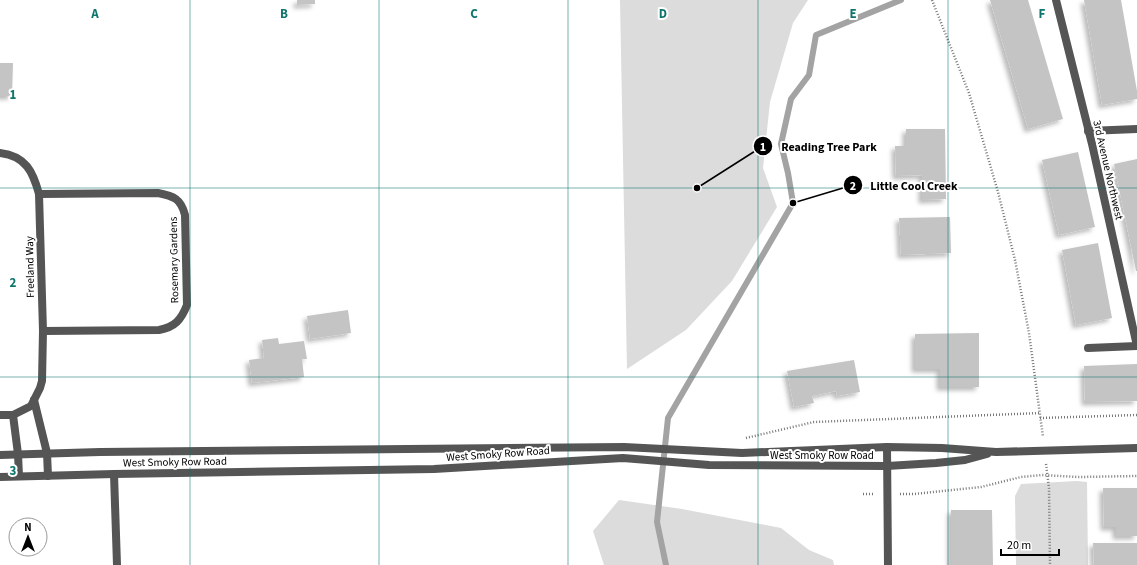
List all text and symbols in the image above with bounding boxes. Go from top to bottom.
text: A [90,5,99,23]
text: B [280,5,288,23]
text: C [470,5,478,23]
text: D [659,5,667,23]
text: E [849,5,857,23]
text: F [1039,5,1046,23]
text: 1 [10,86,17,104]
street label: 3rd Avenue Northwest [1089,119,1127,221]
callout: Reading Tree Park [753,134,885,158]
text: 1 [760,139,766,156]
text: Reading Tree Park [781,139,877,156]
callout: Little Cool Creek [843,173,966,197]
text: 2 [850,178,856,195]
text: Little Cool Creek [870,178,958,195]
street label: Rosemary Gardens [166,216,182,303]
street label: Freeland Way [22,236,38,298]
text: 2 [10,274,17,292]
street label: West Smoky Row Road [446,443,550,465]
street label: West Smoky Row Road [770,448,874,463]
street label: West Smoky Row Road [123,454,227,470]
text: 3 [10,462,17,480]
north arrow [8,517,48,557]
text: N [24,520,32,535]
scale bar [1001,531,1059,557]
text: 20 m [1007,537,1031,554]

